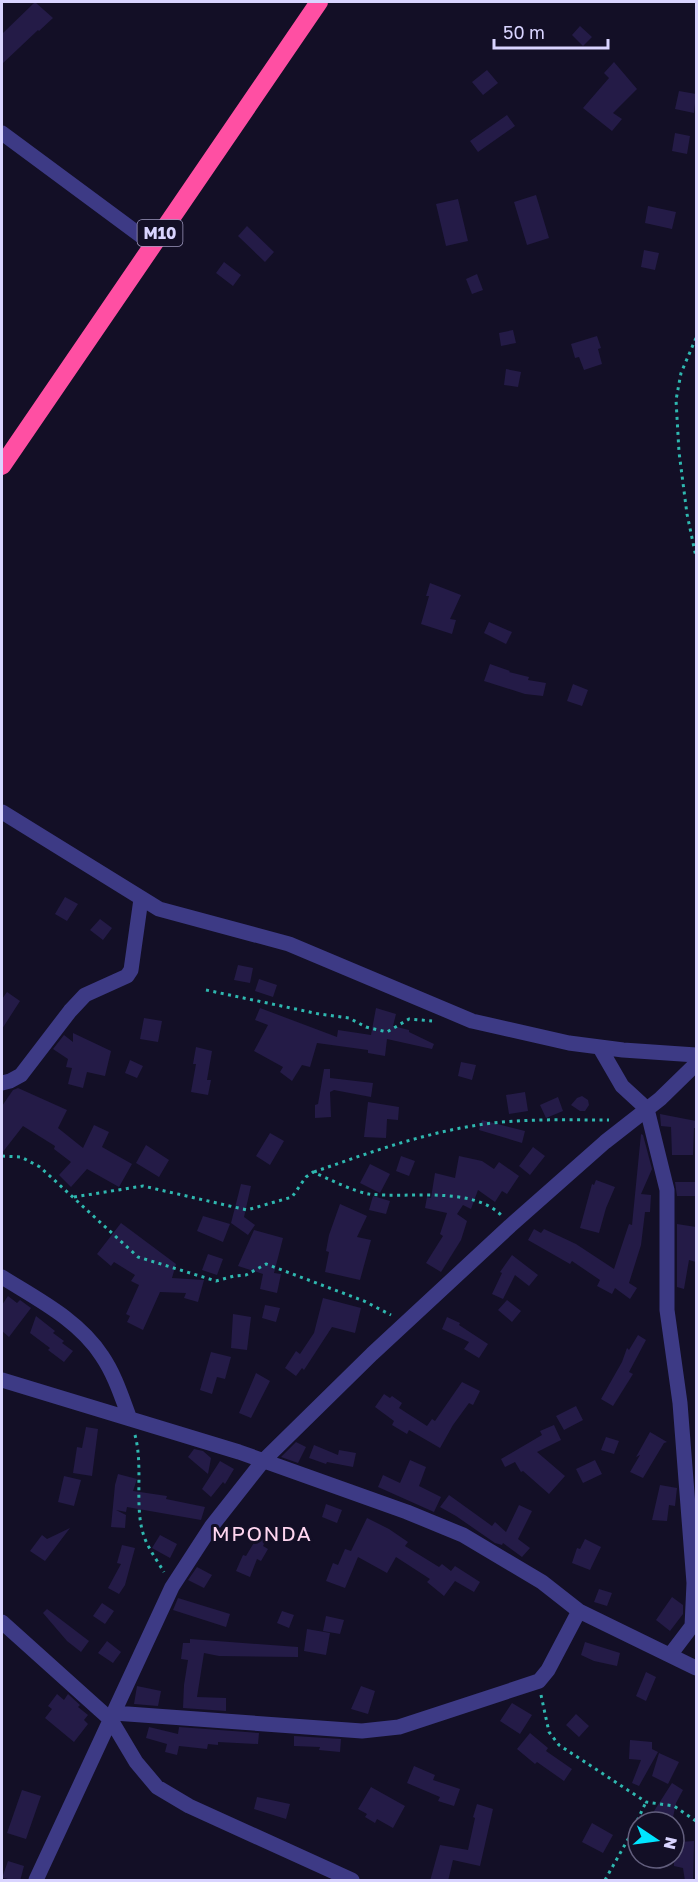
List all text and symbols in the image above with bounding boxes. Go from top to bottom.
scale bar [494,12,608,50]
text: 50 m [503,21,545,43]
road number: M10 [138,220,182,246]
district label: MPONDA [212,1520,312,1546]
north arrow [626,1810,686,1870]
text: N [660,1835,682,1852]

